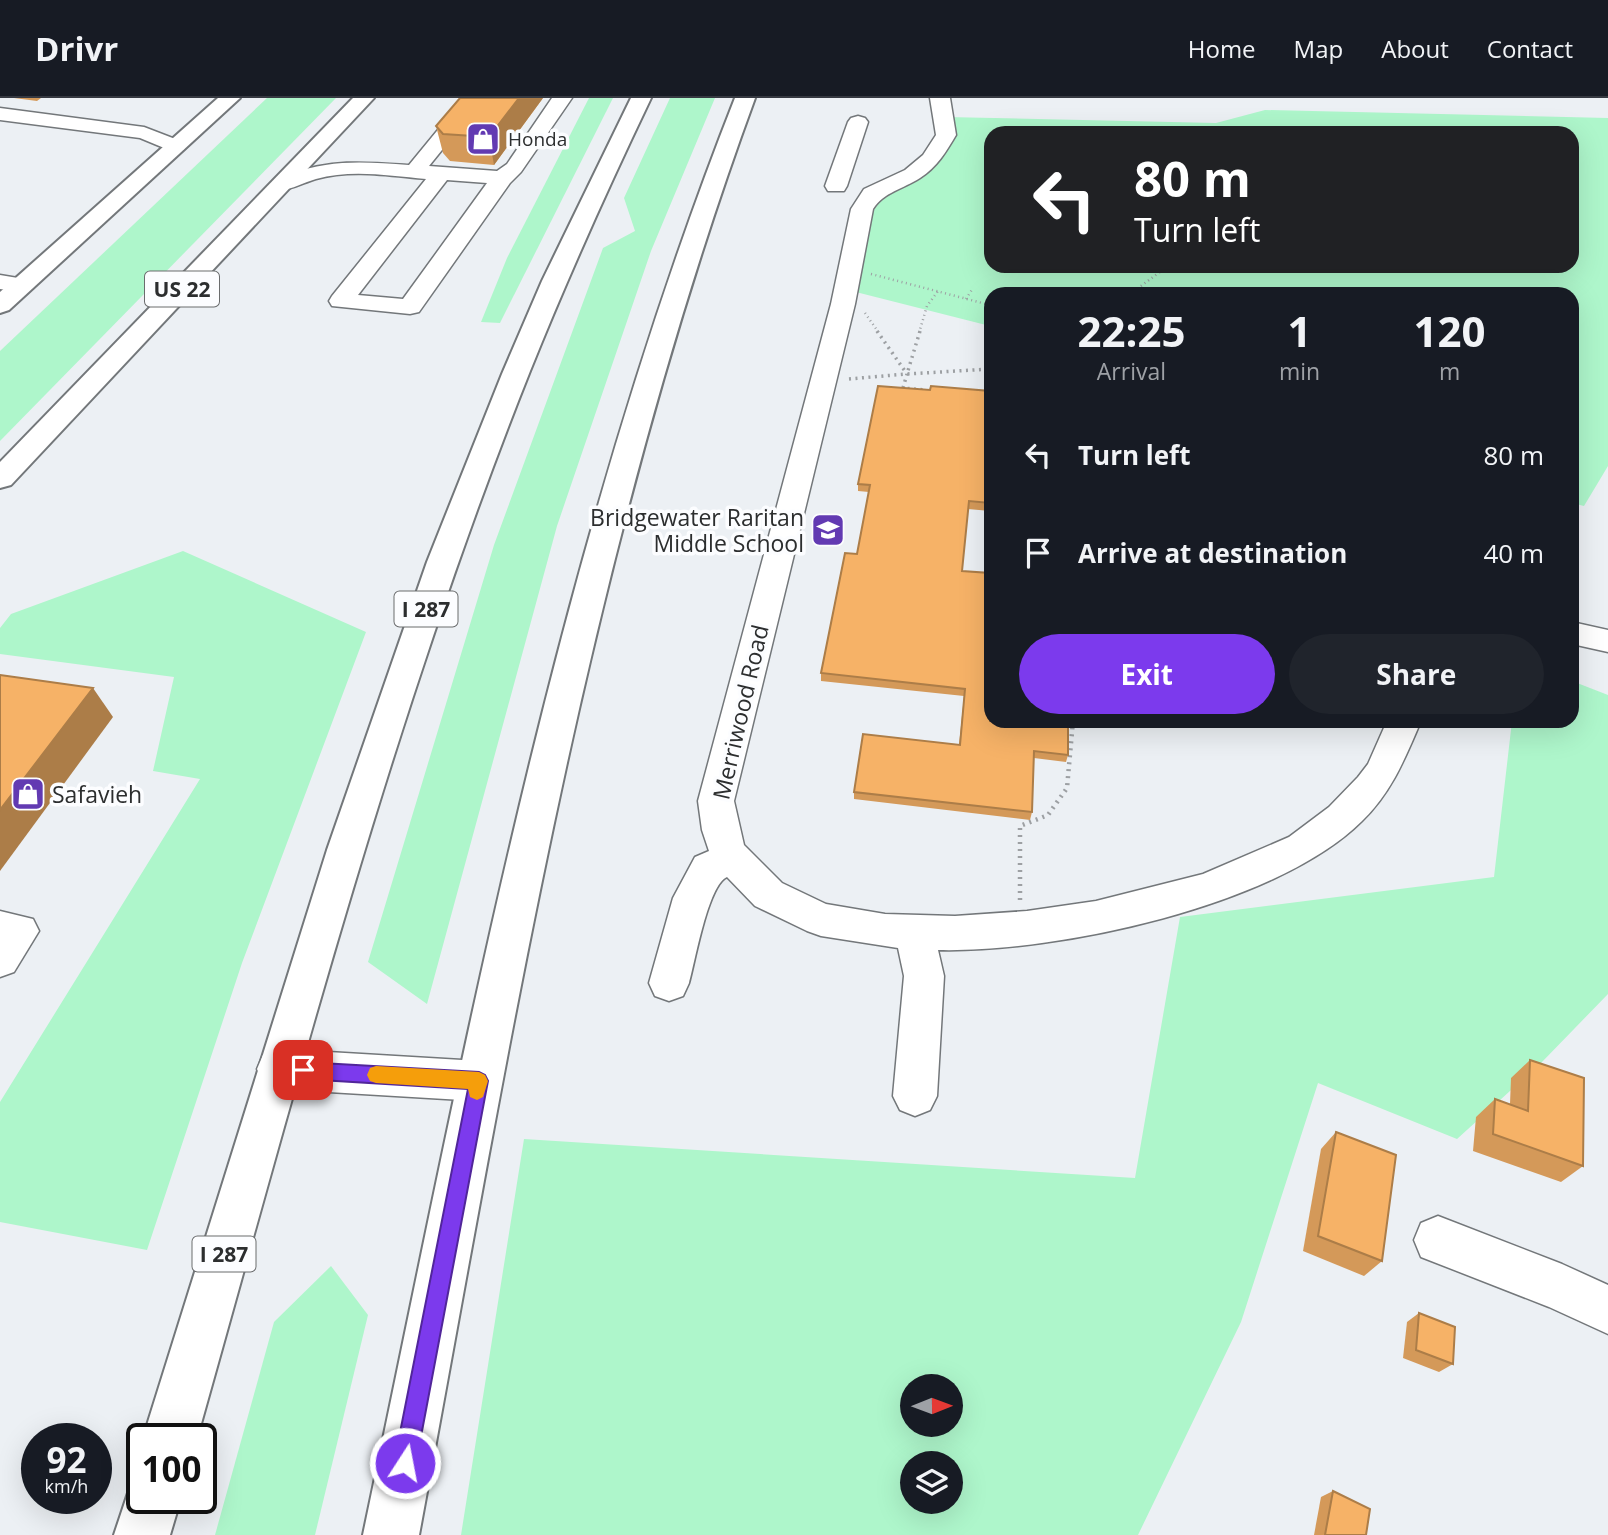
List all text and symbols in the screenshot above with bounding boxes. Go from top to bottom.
text: Drivr [35,26,118,71]
text: Home [1188,32,1256,65]
text: Map [1294,32,1343,65]
text: About [1381,32,1449,65]
text: Contact [1487,32,1573,65]
shop icon: Honda [464,120,502,158]
place label: Honda [508,126,567,152]
text: 80 m [1134,145,1251,211]
icon: left [1019,154,1110,245]
text: Turn left [1134,208,1260,251]
road number: US 22 [145,272,219,306]
text: 22:25 [1077,302,1185,359]
text: 1 [1287,302,1312,359]
text: 120 [1414,302,1486,359]
text: Arrival [1097,355,1166,387]
text: min [1279,355,1320,387]
text: m [1439,355,1460,387]
icon: left [1019,436,1057,474]
text: Turn left [1078,437,1190,473]
text: 80 m [1483,437,1544,473]
place label: Bridgewater Raritan Middle School [590,501,804,559]
school or university icon: Bridgewater Raritan Middle School [809,511,847,549]
icon: arrive [1019,534,1057,572]
text: Arrive at destination [1078,535,1347,571]
text: 40 m [1483,535,1544,571]
road number: I 287 [394,592,458,626]
street label: Merriwood Road [704,621,776,803]
button: Exit [1019,634,1275,714]
button: Share [1289,634,1544,714]
shop icon: Safavieh [9,775,47,813]
place label: Safavieh [52,778,142,810]
pin [273,1040,333,1100]
icon: arrive [284,1051,322,1089]
road number: I 287 [192,1236,256,1272]
north arrow [900,1374,962,1437]
map controls [900,1374,963,1514]
speed limit sign: 100 [126,1423,217,1514]
position arrow [368,1426,442,1500]
text: 92 [46,1436,87,1483]
button: layers [900,1451,963,1514]
text: km/h [45,1474,88,1498]

